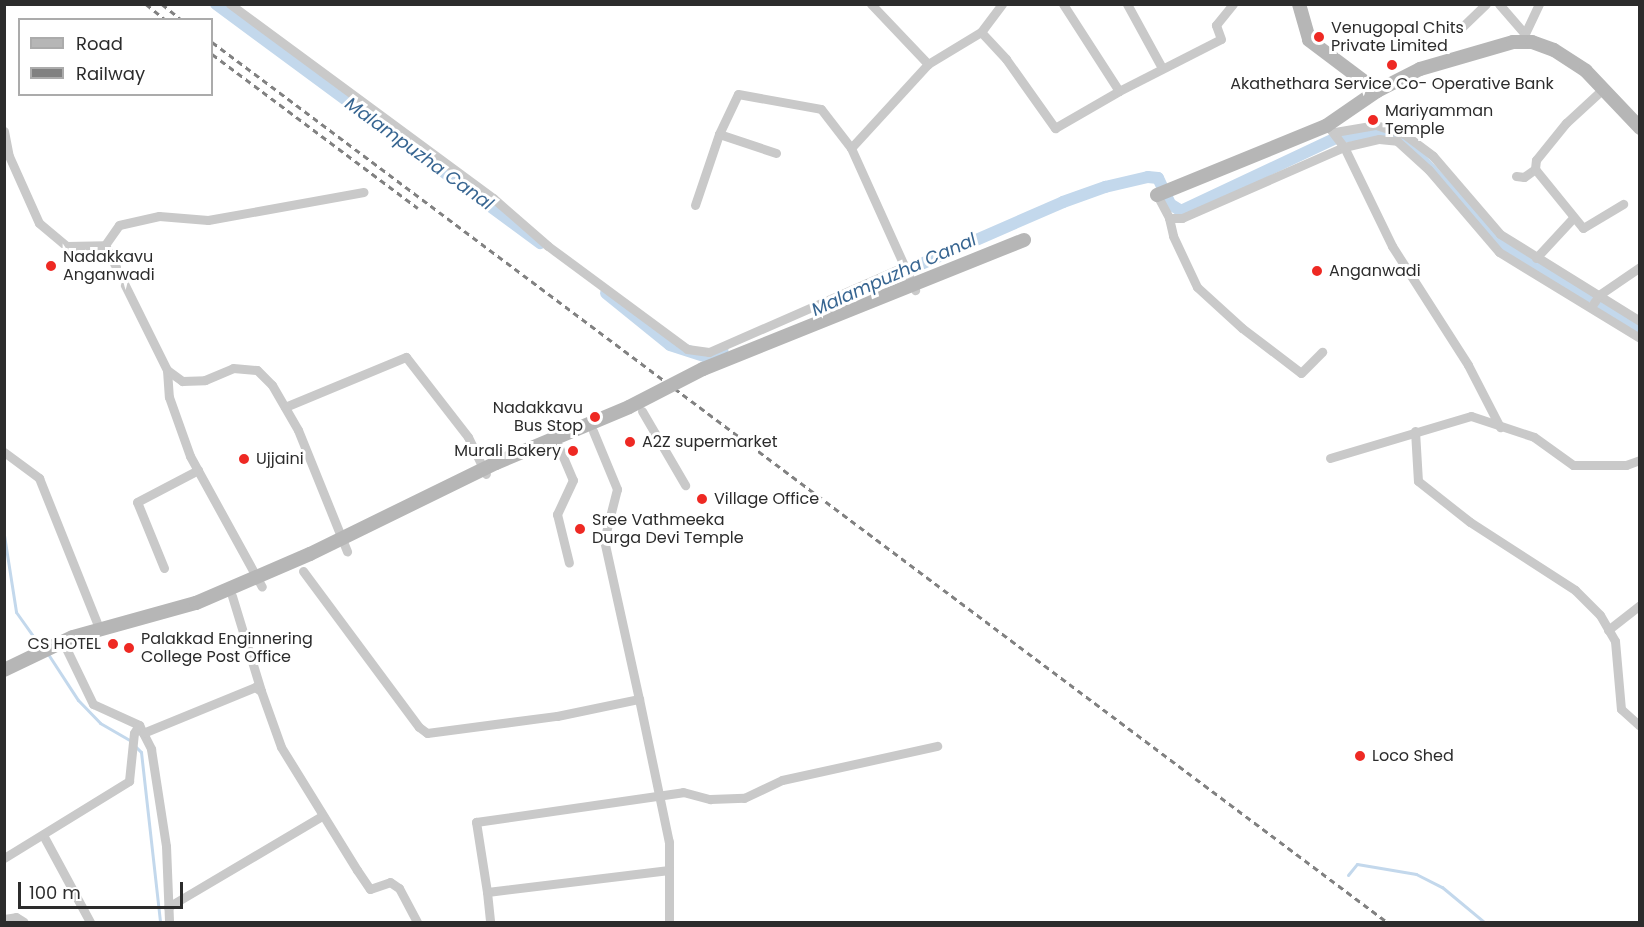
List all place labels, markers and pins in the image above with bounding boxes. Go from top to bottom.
place label: Venugopal Chits Private Limited [1331,18,1464,56]
marker: Venugopal Chits Private Limited [1312,30,1326,44]
marker: Akathethara Service Co- Operative Bank [1385,58,1399,72]
place label: Akathethara Service Co- Operative Bank [1230,74,1554,94]
place label: Mariyamman Temple [1385,101,1493,139]
marker: Mariyamman Temple [1366,113,1380,127]
place label: Nadakkavu Anganwadi [63,247,155,285]
marker: Nadakkavu Anganwadi [44,259,58,273]
place label: Anganwadi [1329,261,1421,281]
marker: Anganwadi [1310,264,1324,278]
place label: Nadakkavu Bus Stop [493,398,583,436]
marker: Nadakkavu Bus Stop [588,410,602,424]
place label: A2Z supermarket [642,432,777,452]
marker: A2Z supermarket [623,435,637,449]
place label: Murali Bakery [454,441,561,461]
marker: Murali Bakery [566,444,580,458]
place label: Ujjaini [256,449,304,469]
marker: Ujjaini [237,452,251,466]
place label: Village Office [714,489,819,509]
marker: Village Office [695,492,709,506]
place label: Sree Vathmeeka Durga Devi Temple [592,510,744,548]
marker: Sree Vathmeeka Durga Devi Temple [573,522,587,536]
place label: Palakkad Enginnering College Post Office [141,629,313,667]
place label: CS HOTEL [28,634,101,654]
marker: CS HOTEL [106,637,120,651]
marker: Palakkad Enginnering College Post Office [122,641,136,655]
place label: Loco Shed [1372,746,1454,766]
marker: Loco Shed [1353,749,1367,763]

